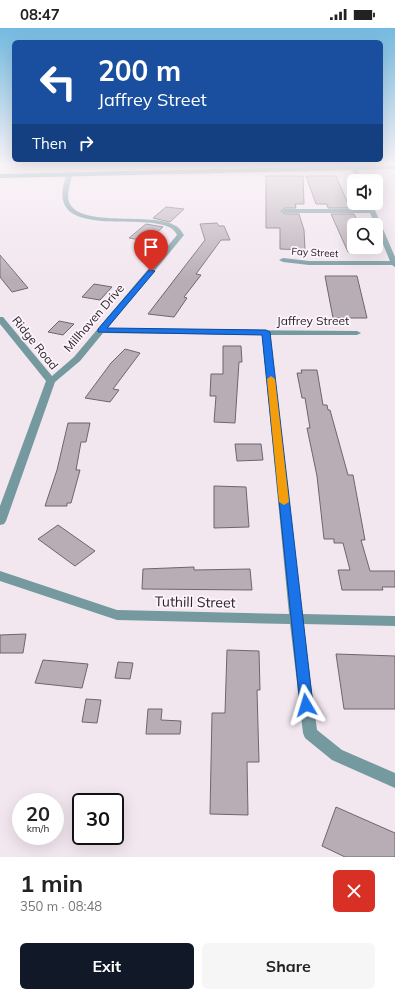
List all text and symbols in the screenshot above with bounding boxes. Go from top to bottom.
text: 08:47 [20,5,60,24]
text: 200 m [98,53,181,88]
icon: left [32,56,84,108]
text: Jaffrey Street [98,88,207,111]
icon: right [75,132,97,154]
text: Then [32,134,67,153]
map controls [347,174,383,254]
button: sound [347,174,383,210]
button: search [347,218,383,254]
pin [134,230,168,271]
icon: arrive [140,236,162,258]
street label: Fay Street [291,245,339,260]
street label: Millhaven Drive [60,281,127,355]
street label: Ridge Road [9,313,62,373]
street label: Jaffrey Street [277,313,349,328]
street label: Tuthill Street [154,592,236,612]
position arrow [285,684,327,726]
speed limit sign: 30 [72,793,124,845]
text: 20 [26,801,50,826]
text: km/h [27,822,49,835]
text: 1 min [20,868,83,898]
button: close [333,870,375,912]
text: 350 m · 08:48 [20,898,102,914]
button: Exit [20,943,194,989]
button: Share [202,943,375,989]

